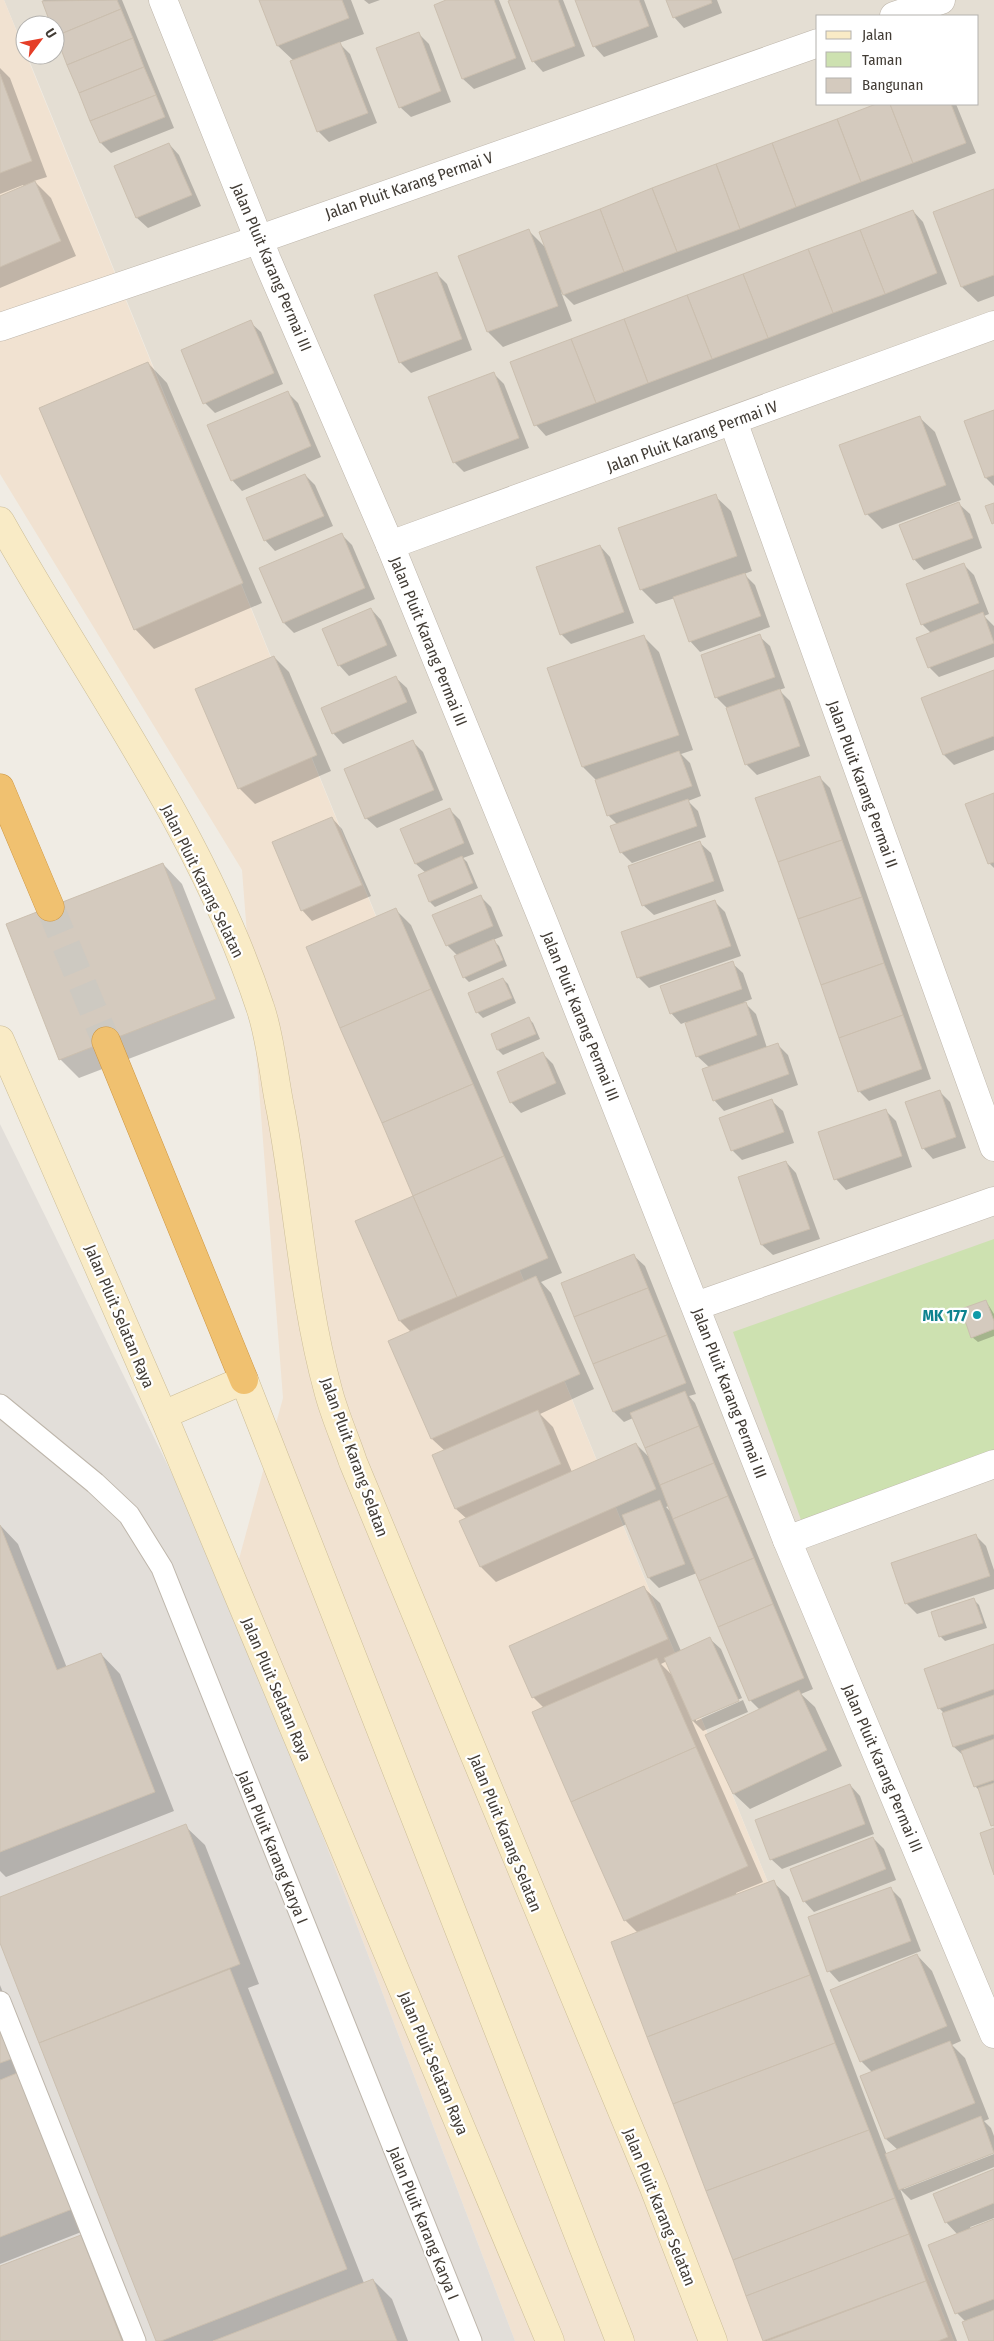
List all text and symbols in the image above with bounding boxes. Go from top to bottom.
north arrow [15,15,65,65]
legend [816,15,979,105]
text: U [41,25,60,41]
text: Jalan [862,26,892,44]
text: Taman [862,51,902,69]
text: Bangunan [862,76,923,94]
street label: Jalan Pluit Karang Permai V [323,148,496,223]
street label: Jalan Pluit Karang Permai III [227,180,316,354]
street label: Jalan Pluit Karang Permai IV [604,396,781,476]
street label: Jalan Pluit Karang Permai III [386,554,471,729]
street label: Jalan Pluit Karang Permai II [823,698,902,870]
street label: Jalan Pluit Karang Selatan [157,802,248,961]
street label: Jalan Pluit Karang Permai III [538,929,623,1104]
street label: Jalan Pluit Selatan Raya [81,1242,158,1391]
street label: Jalan Pluit Karang Permai III [688,1305,771,1481]
place label: MK 177 [922,1306,967,1325]
marker: MK 177 [971,1309,983,1321]
street label: Jalan Pluit Karang Selatan [317,1375,392,1539]
street label: Jalan Pluit Selatan Raya [238,1615,315,1764]
street label: Jalan Pluit Karang Permai III [838,1681,927,1855]
street label: Jalan Pluit Karang Selatan [465,1752,546,1915]
street label: Jalan Pluit Karang Karya I [233,1768,312,1926]
street label: Jalan Pluit Selatan Raya [395,1989,472,2138]
street label: Jalan Pluit Karang Selatan [619,2126,700,2289]
street label: Jalan Pluit Karang Karya I [384,2144,463,2302]

